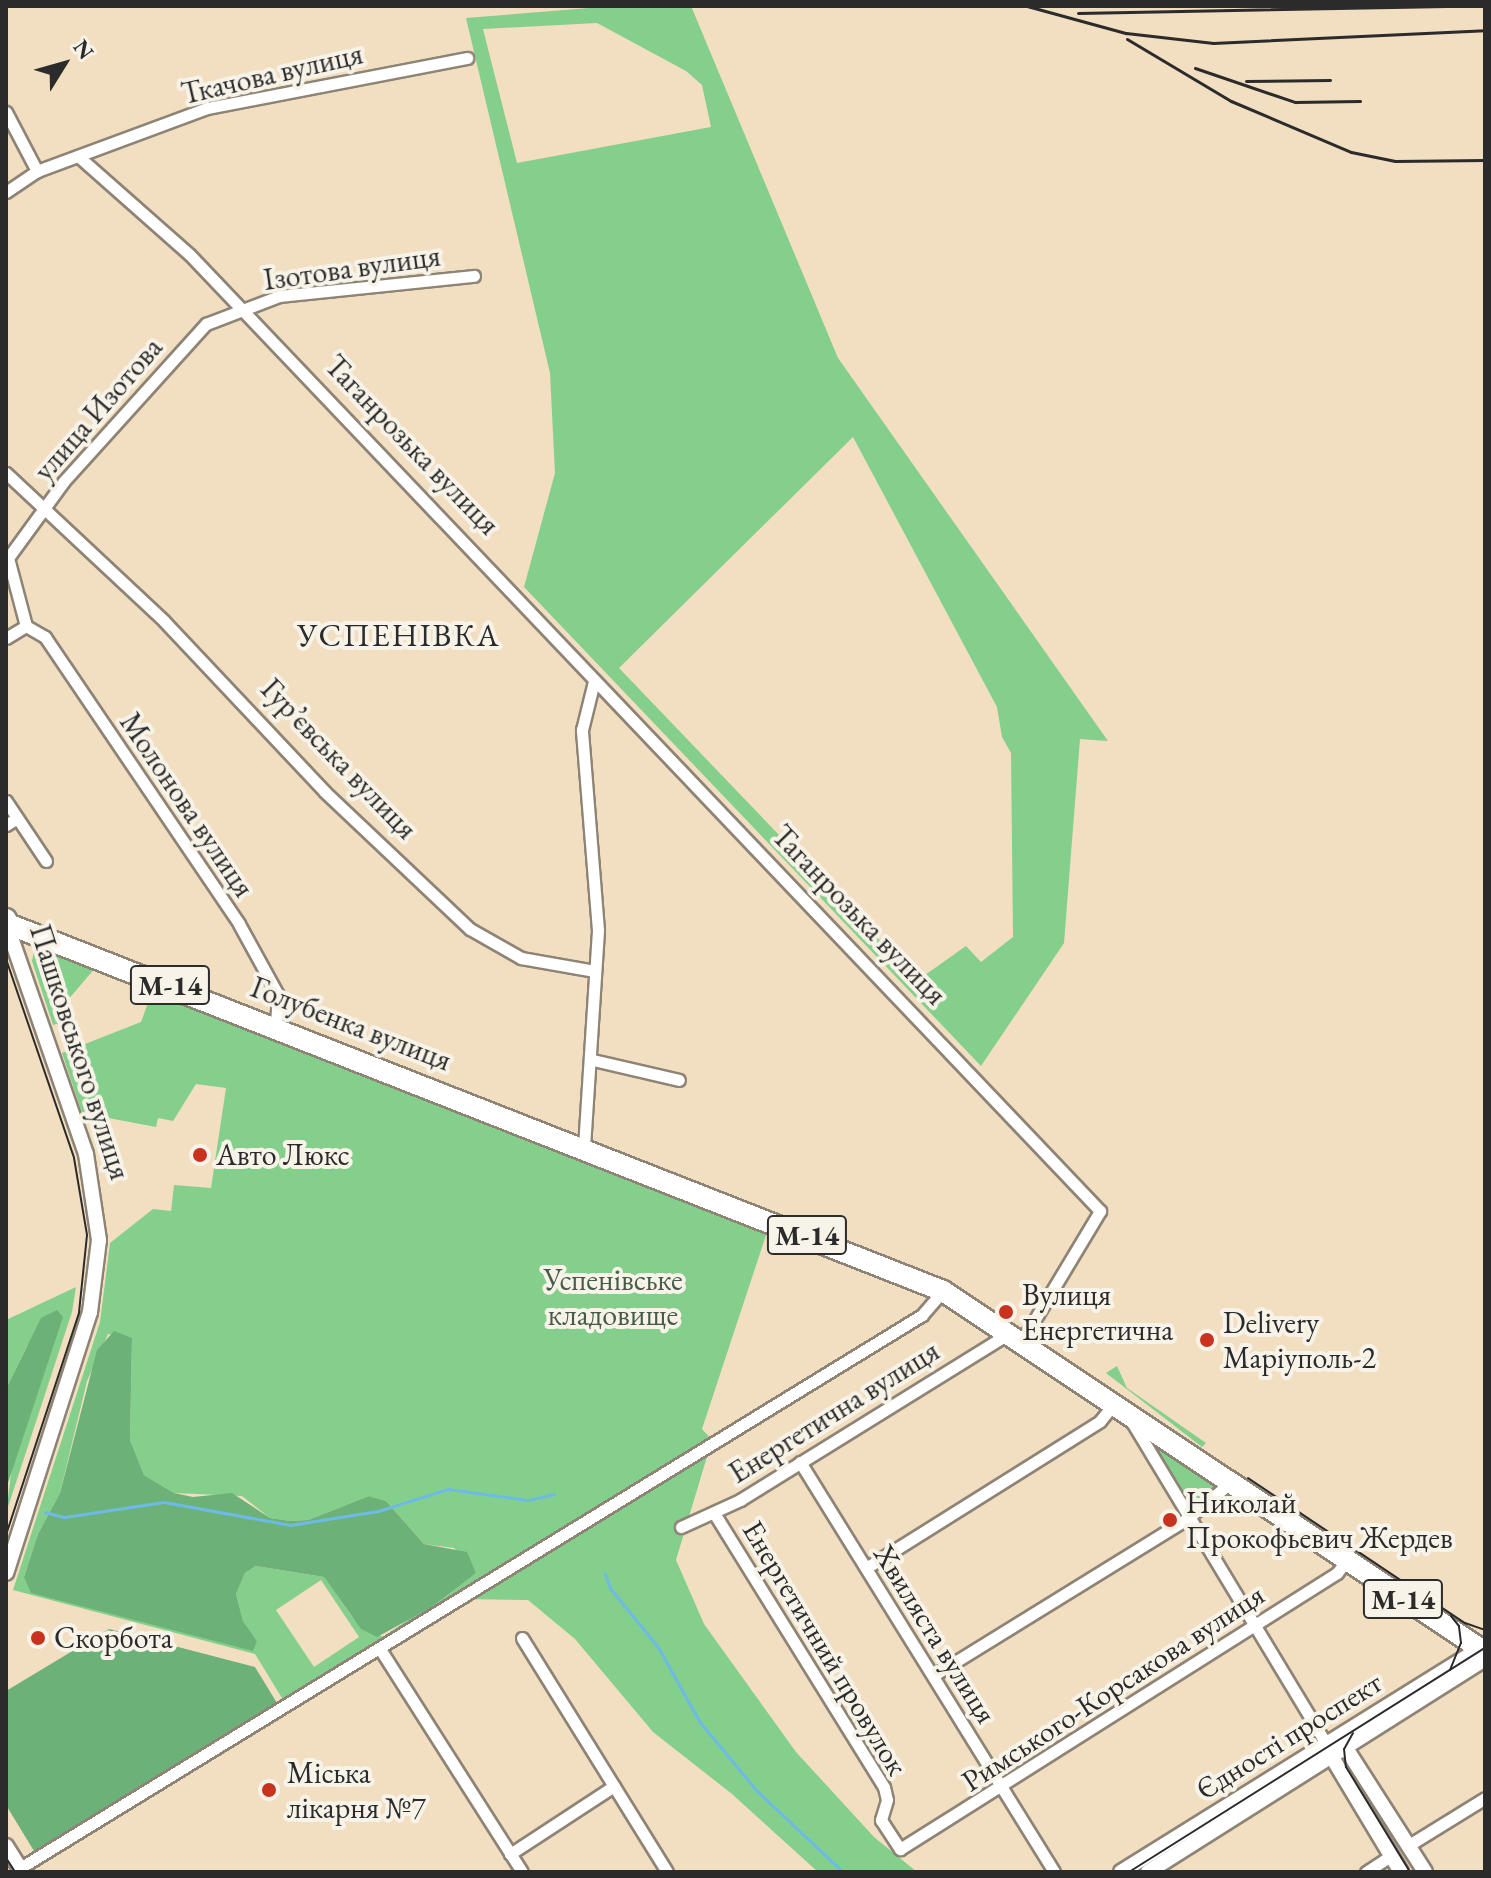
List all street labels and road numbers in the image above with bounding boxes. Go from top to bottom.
street label: Ткачова вулиця [178,36,366,112]
street label: Ізотова вулиця [261,238,443,298]
street label: улица Изотова [26,330,170,488]
street label: Таганрозька вулиця [317,348,507,542]
street label: Гур’євська вулиця [253,671,425,847]
street label: Молонова вулиця [112,706,262,904]
street label: Таганрозька вулиця [764,818,954,1012]
street label: Пашковського вулиця [22,920,138,1184]
road number: М-14 [128,961,212,1009]
street label: Голубенка вулиця [246,969,456,1079]
road number: М-14 [765,1211,849,1259]
street label: Енергетична вулиця [722,1333,946,1491]
street label: Енергетичний провулок [735,1514,915,1782]
street label: Хвиляста вулиця [866,1538,1004,1730]
road number: М-14 [1361,1575,1445,1623]
street label: Римського-Корсакова вулиця [955,1577,1271,1799]
street label: Єдності проспект [1189,1664,1389,1808]

